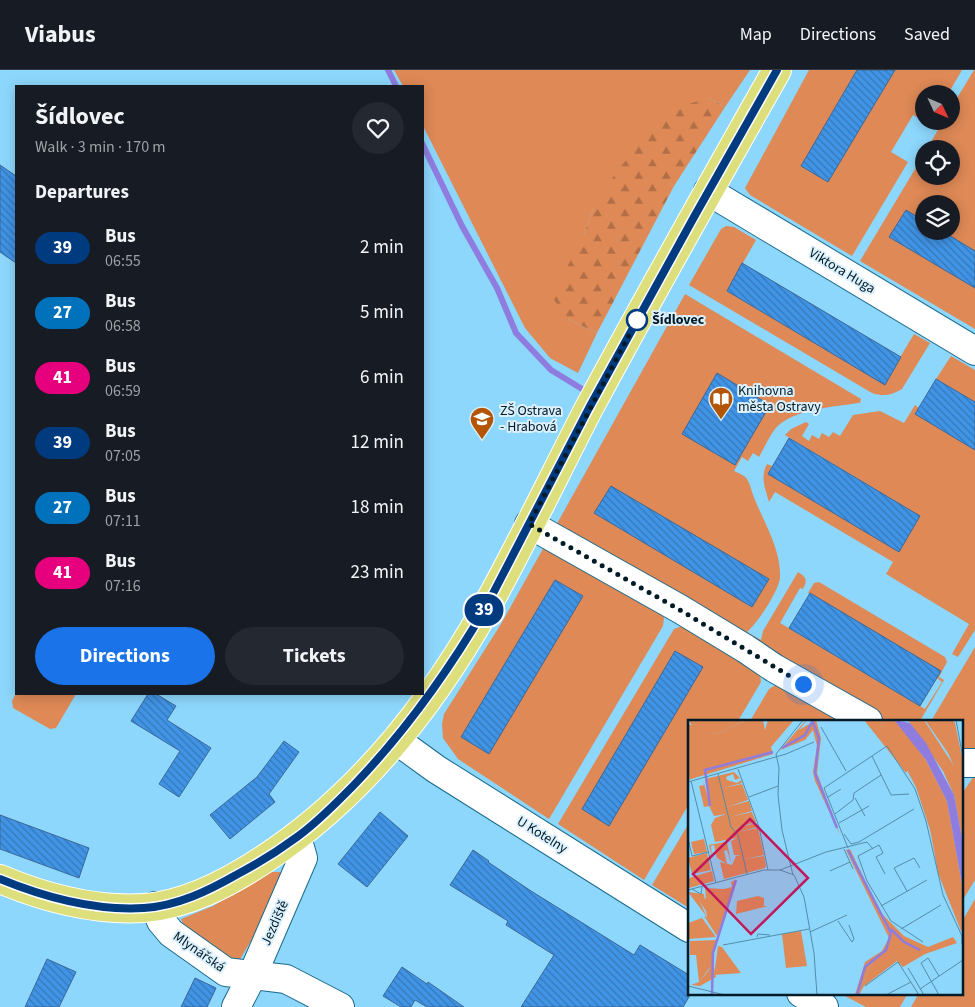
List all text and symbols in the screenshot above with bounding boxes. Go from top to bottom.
text: Viabus [25,17,96,52]
text: Map [740,22,772,47]
text: Directions [800,22,876,47]
text: Saved [904,22,950,47]
north arrow [915,85,960,130]
map controls [915,85,960,240]
text: Šídlovec [35,99,125,134]
button: heart [352,102,404,154]
text: Walk · 3 min · 170 m [35,136,166,158]
button: locate [915,140,960,185]
text: Departures [35,179,129,206]
button: layers [915,195,960,240]
text: Bus [105,223,136,250]
text: 2 min [360,234,404,261]
text: 39 [53,235,72,260]
street label: Viktora Huga [805,243,879,299]
text: 06:55 [105,250,141,272]
text: Bus [105,288,136,315]
text: 5 min [360,299,404,326]
text: 27 [53,300,72,325]
marker: Šídlovec [626,309,648,331]
place label: Šídlovec [652,310,705,330]
text: 06:58 [105,315,141,337]
text: Bus [105,353,136,380]
text: 6 min [360,364,404,391]
text: 41 [53,365,72,390]
text: 06:59 [105,380,141,402]
place label: Knihovna města Ostravy [738,381,821,417]
library icon: Knihovna města Ostravy [708,386,734,420]
place label: ZŠ Ostrava - Hrabová [500,401,562,437]
school or university icon: ZŠ Ostrava - Hrabová [469,406,495,440]
text: Bus [105,418,136,445]
text: 12 min [350,429,404,456]
text: 39 [53,430,72,455]
text: 07:05 [105,445,141,467]
text: Bus [105,483,136,510]
text: 18 min [350,494,404,521]
text: 27 [53,495,72,520]
text: 07:11 [105,510,141,532]
text: Bus [105,548,136,575]
text: 23 min [350,559,404,586]
text: 41 [53,560,72,585]
text: 07:16 [105,575,141,597]
line badge: 39 [462,594,506,626]
text: 39 [474,597,494,622]
button: Directions [35,627,215,685]
button: Tickets [225,627,404,685]
your location [791,672,816,697]
inset map [688,720,962,994]
street label: U Kotelny [513,812,572,859]
street label: Jezdiště [256,897,294,949]
street label: Mlynářská [169,927,229,977]

